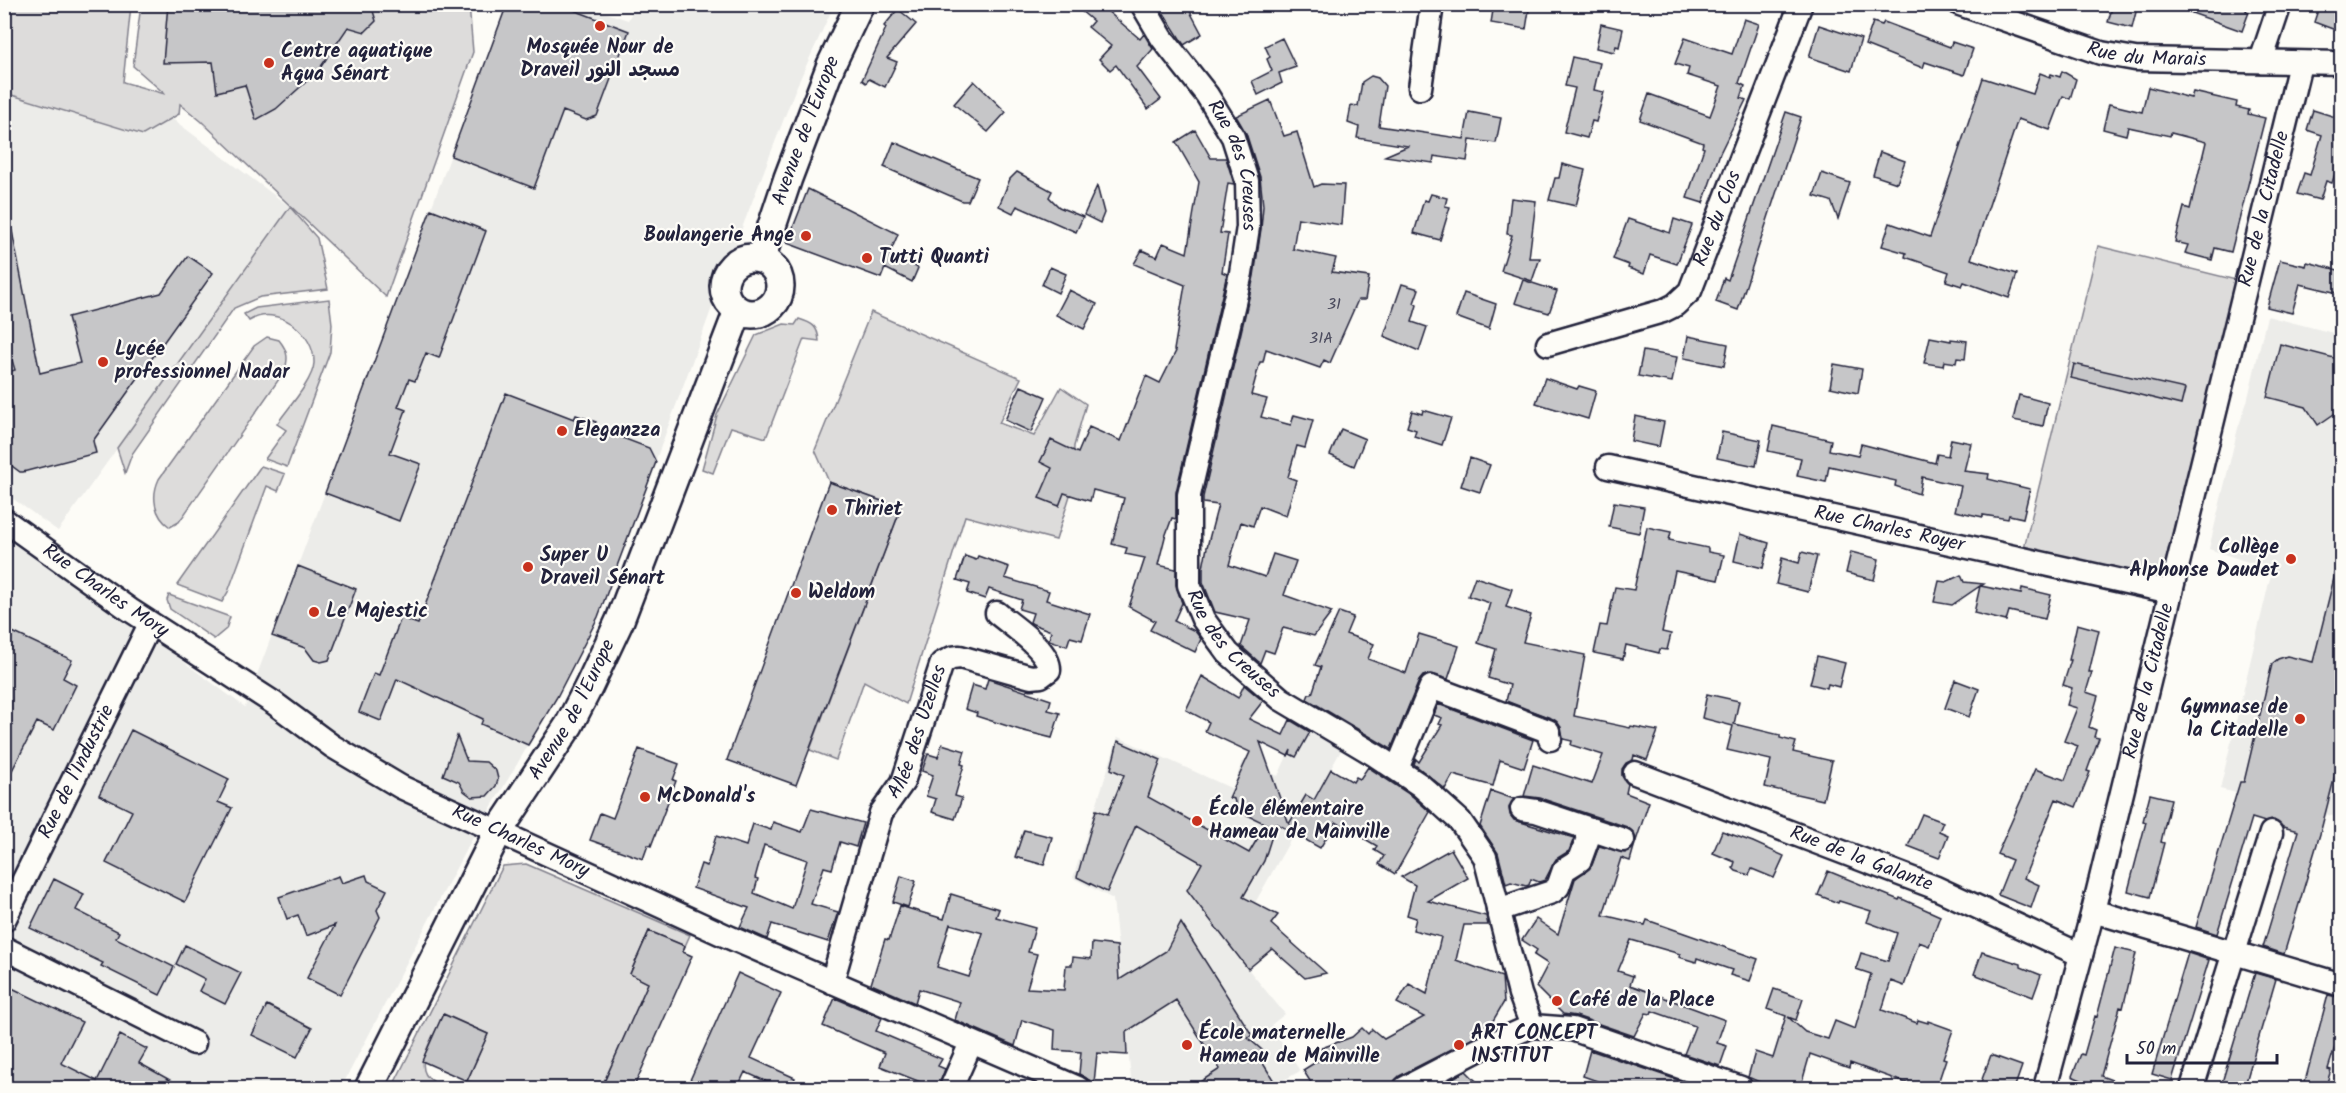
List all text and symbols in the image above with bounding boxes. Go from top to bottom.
marker: Mosquée Nour de Draveil مسجد النور [593,19,607,33]
place label: Mosquée Nour de Draveil مسجد النور [520,32,680,87]
street label: Rue du Marais [2082,33,2207,76]
place label: Centre aquatique Aqua Sénart [281,36,433,91]
street label: Avenue de l'Europe [764,51,849,210]
marker: Centre aquatique Aqua Sénart [262,56,276,70]
street label: Rue des Creuses [1198,94,1264,232]
street label: Rue de la Citadelle [2230,128,2299,290]
street label: Rue du Clos [1685,166,1751,271]
place label: Boulangerie Ange [644,220,794,252]
marker: Boulangerie Ange [799,229,813,243]
place label: Tutti Quanti [879,242,990,274]
marker: Tutti Quanti [860,251,874,265]
house number: 31 [1327,292,1341,317]
house number: 31A [1309,326,1333,351]
place label: Lycée professionnel Nadar [114,334,290,389]
marker: Lycée professionnel Nadar [96,355,110,369]
place label: Eleganzza [574,415,660,447]
marker: Eleganzza [555,424,569,438]
place label: Thiriet [844,494,904,526]
street label: Rue Charles Royer [1811,497,1969,562]
marker: Thiriet [825,503,839,517]
place label: Collège Alphonse Daudet [2129,532,2280,587]
street label: Rue Charles Mory [35,536,176,647]
place label: Super U Draveil Sénart [540,540,666,595]
marker: Collège Alphonse Daudet [2284,552,2298,566]
marker: Super U Draveil Sénart [521,560,535,574]
place label: Weldom [808,577,875,609]
street label: Rue des Creuses [1177,585,1287,708]
marker: Weldom [789,586,803,600]
place label: Le Majestic [326,596,428,628]
street label: Rue de la Citadelle [2115,600,2184,762]
marker: Le Majestic [307,605,321,619]
street label: Avenue de l'Europe [520,634,625,787]
street label: Allée des Uzelles [879,660,956,806]
place label: Gymnase de la Citadelle [2181,692,2288,747]
street label: Rue de l'Industrie [30,699,124,845]
marker: Gymnase de la Citadelle [2293,712,2307,726]
place label: McDonald's [657,781,756,813]
marker: McDonald's [638,790,652,804]
place label: École élémentaire Hameau de Mainville [1209,794,1390,849]
street label: Rue Charles Mory [446,796,595,887]
marker: École élémentaire Hameau de Mainville [1190,814,1204,828]
street label: Rue de la Galante [1785,817,1937,901]
place label: Café de la Place [1569,985,1715,1017]
marker: Café de la Place [1550,994,1564,1008]
place label: École maternelle Hameau de Mainville [1199,1018,1380,1073]
place label: ART CONCEPT INSTITUT [1471,1018,1599,1073]
scale bar [2127,1027,2277,1065]
text: 50 m [2136,1035,2176,1064]
marker: École maternelle Hameau de Mainville [1180,1038,1194,1052]
marker: ART CONCEPT INSTITUT [1452,1038,1466,1052]

